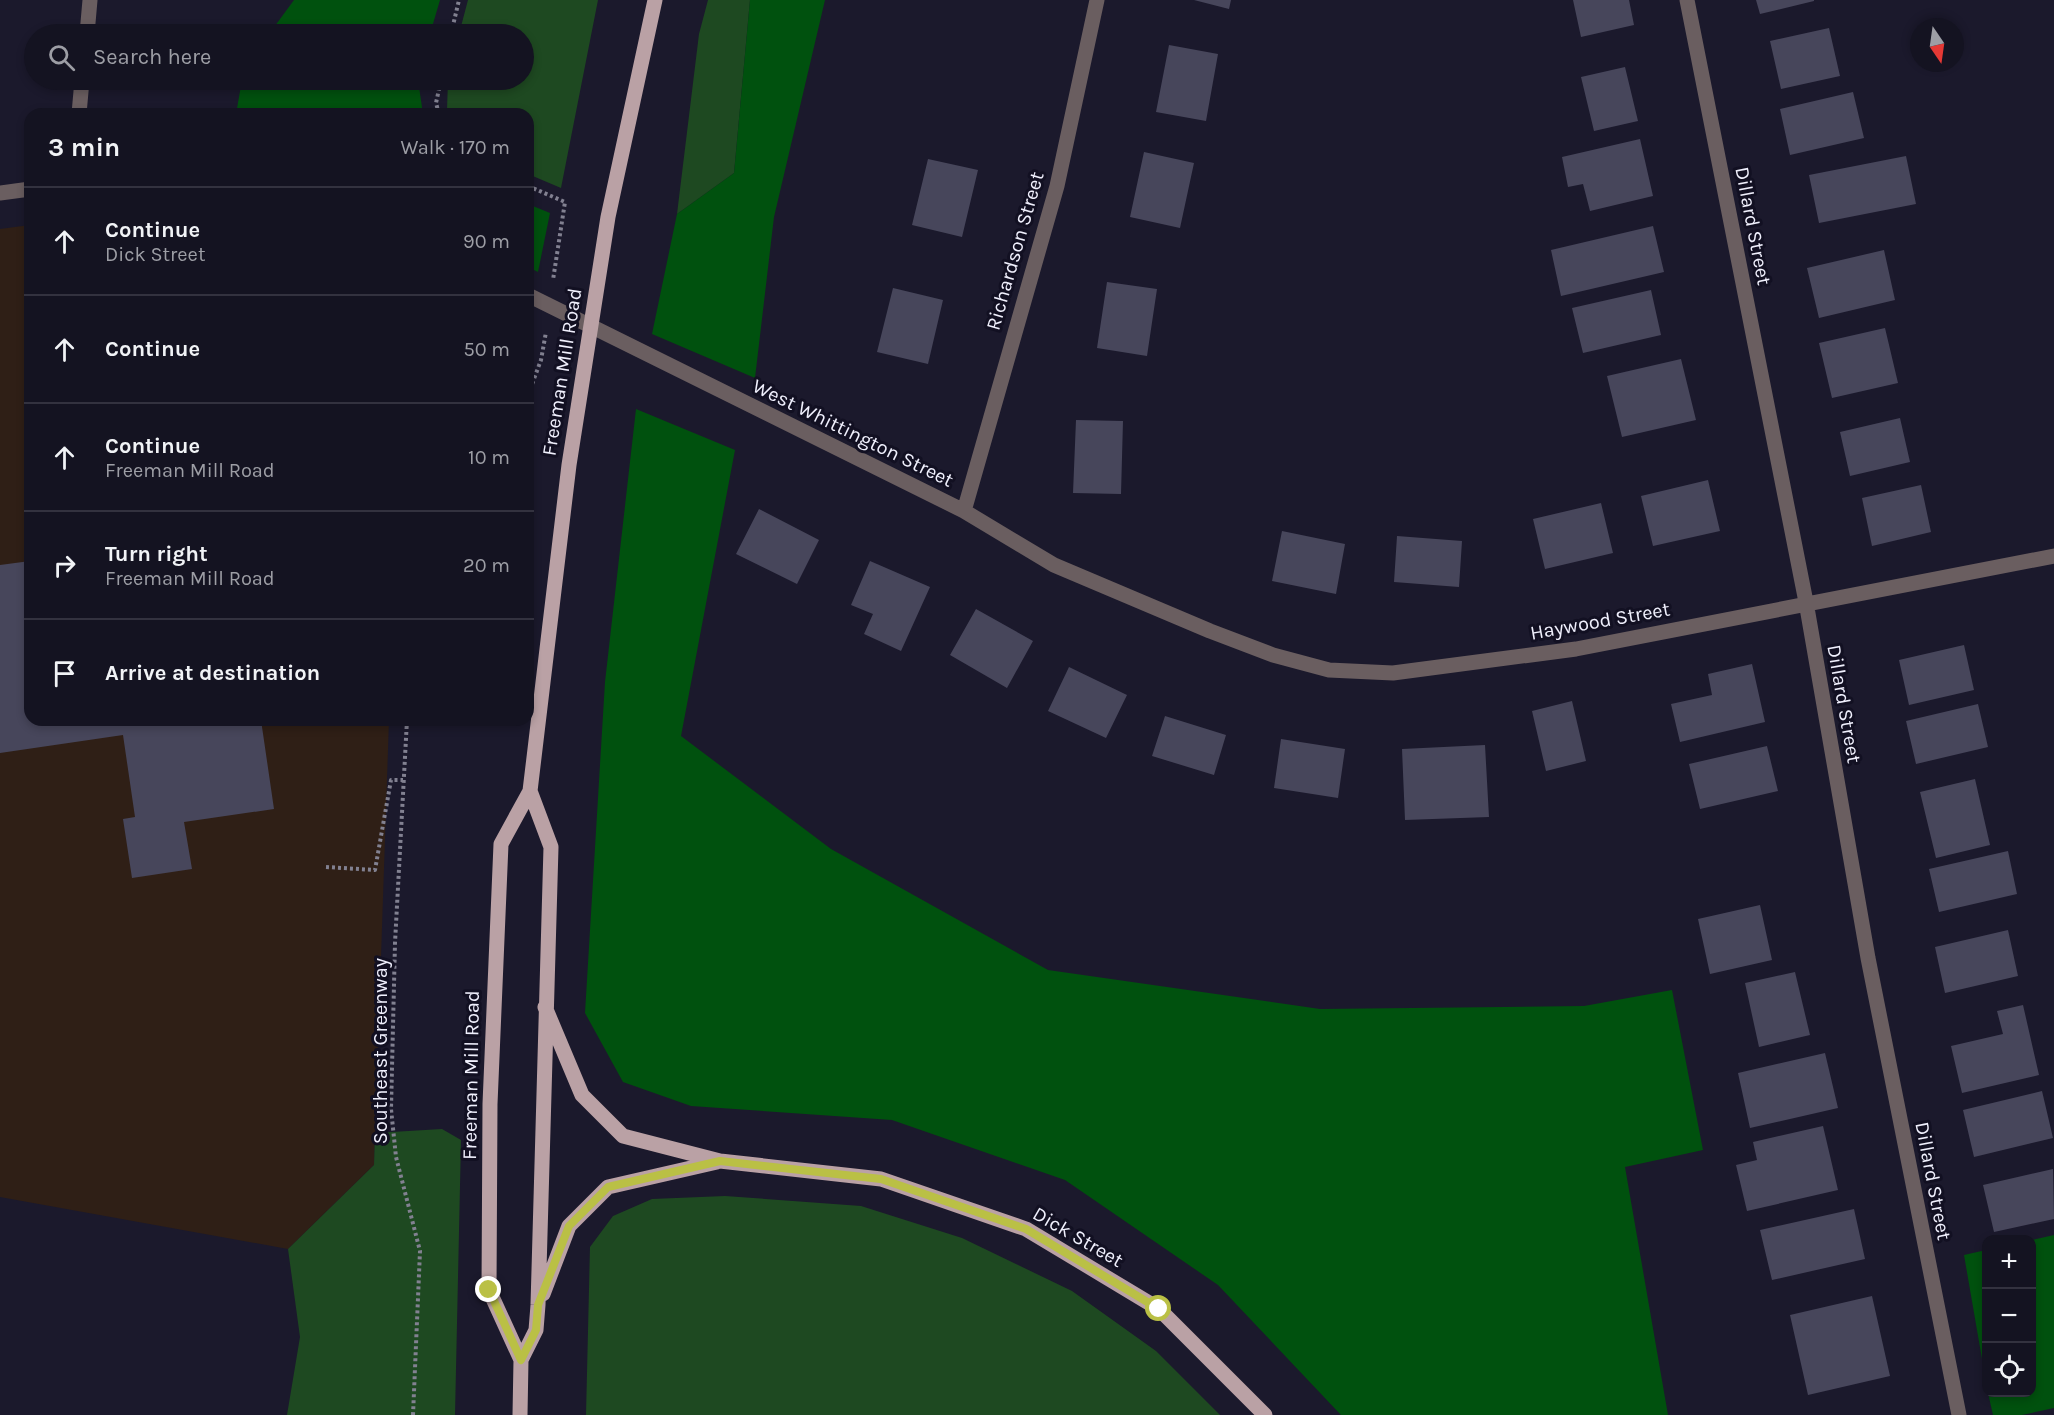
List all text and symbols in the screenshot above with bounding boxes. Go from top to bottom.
north arrow [1910,18,1964,72]
search box [24,24,534,90]
icon: search [45,41,78,74]
text: Search here [93,44,211,70]
text: 3 min [48,132,120,163]
text: Walk · 170 m [400,136,510,159]
street label: Dillard Street [1730,165,1776,288]
street label: Richardson Street [981,169,1049,333]
text: Continue [105,217,200,243]
icon: ahead [48,225,81,258]
text: 90 m [463,230,510,253]
text: Dick Street [105,243,205,266]
street label: Freeman Mill Road [537,286,587,458]
icon: ahead [48,333,81,366]
text: Continue [105,336,200,362]
text: 50 m [463,338,510,361]
street label: West Whittington Street [749,374,958,492]
text: Continue [105,433,200,459]
icon: ahead [48,441,81,474]
text: 10 m [468,446,510,469]
text: Freeman Mill Road [105,459,275,482]
text: Turn right [105,541,208,567]
icon: right [48,549,81,582]
text: 20 m [463,554,510,577]
text: Freeman Mill Road [105,567,275,590]
street label: Haywood Street [1528,597,1672,645]
street label: Dillard Street [1822,643,1866,766]
icon: arrive [48,657,81,690]
text: Arrive at destination [105,660,320,686]
street label: Southeast Greenway [369,958,392,1144]
street label: Freeman Mill Road [458,990,484,1160]
street label: Dillard Street [1910,1120,1956,1243]
street label: Dick Street [1029,1202,1128,1272]
map controls [1982,1235,2036,1397]
button: + [1982,1235,2036,1289]
route end [475,1276,501,1302]
button: − [1982,1289,2036,1343]
route start [1145,1295,1171,1321]
button: locate [1982,1343,2036,1397]

